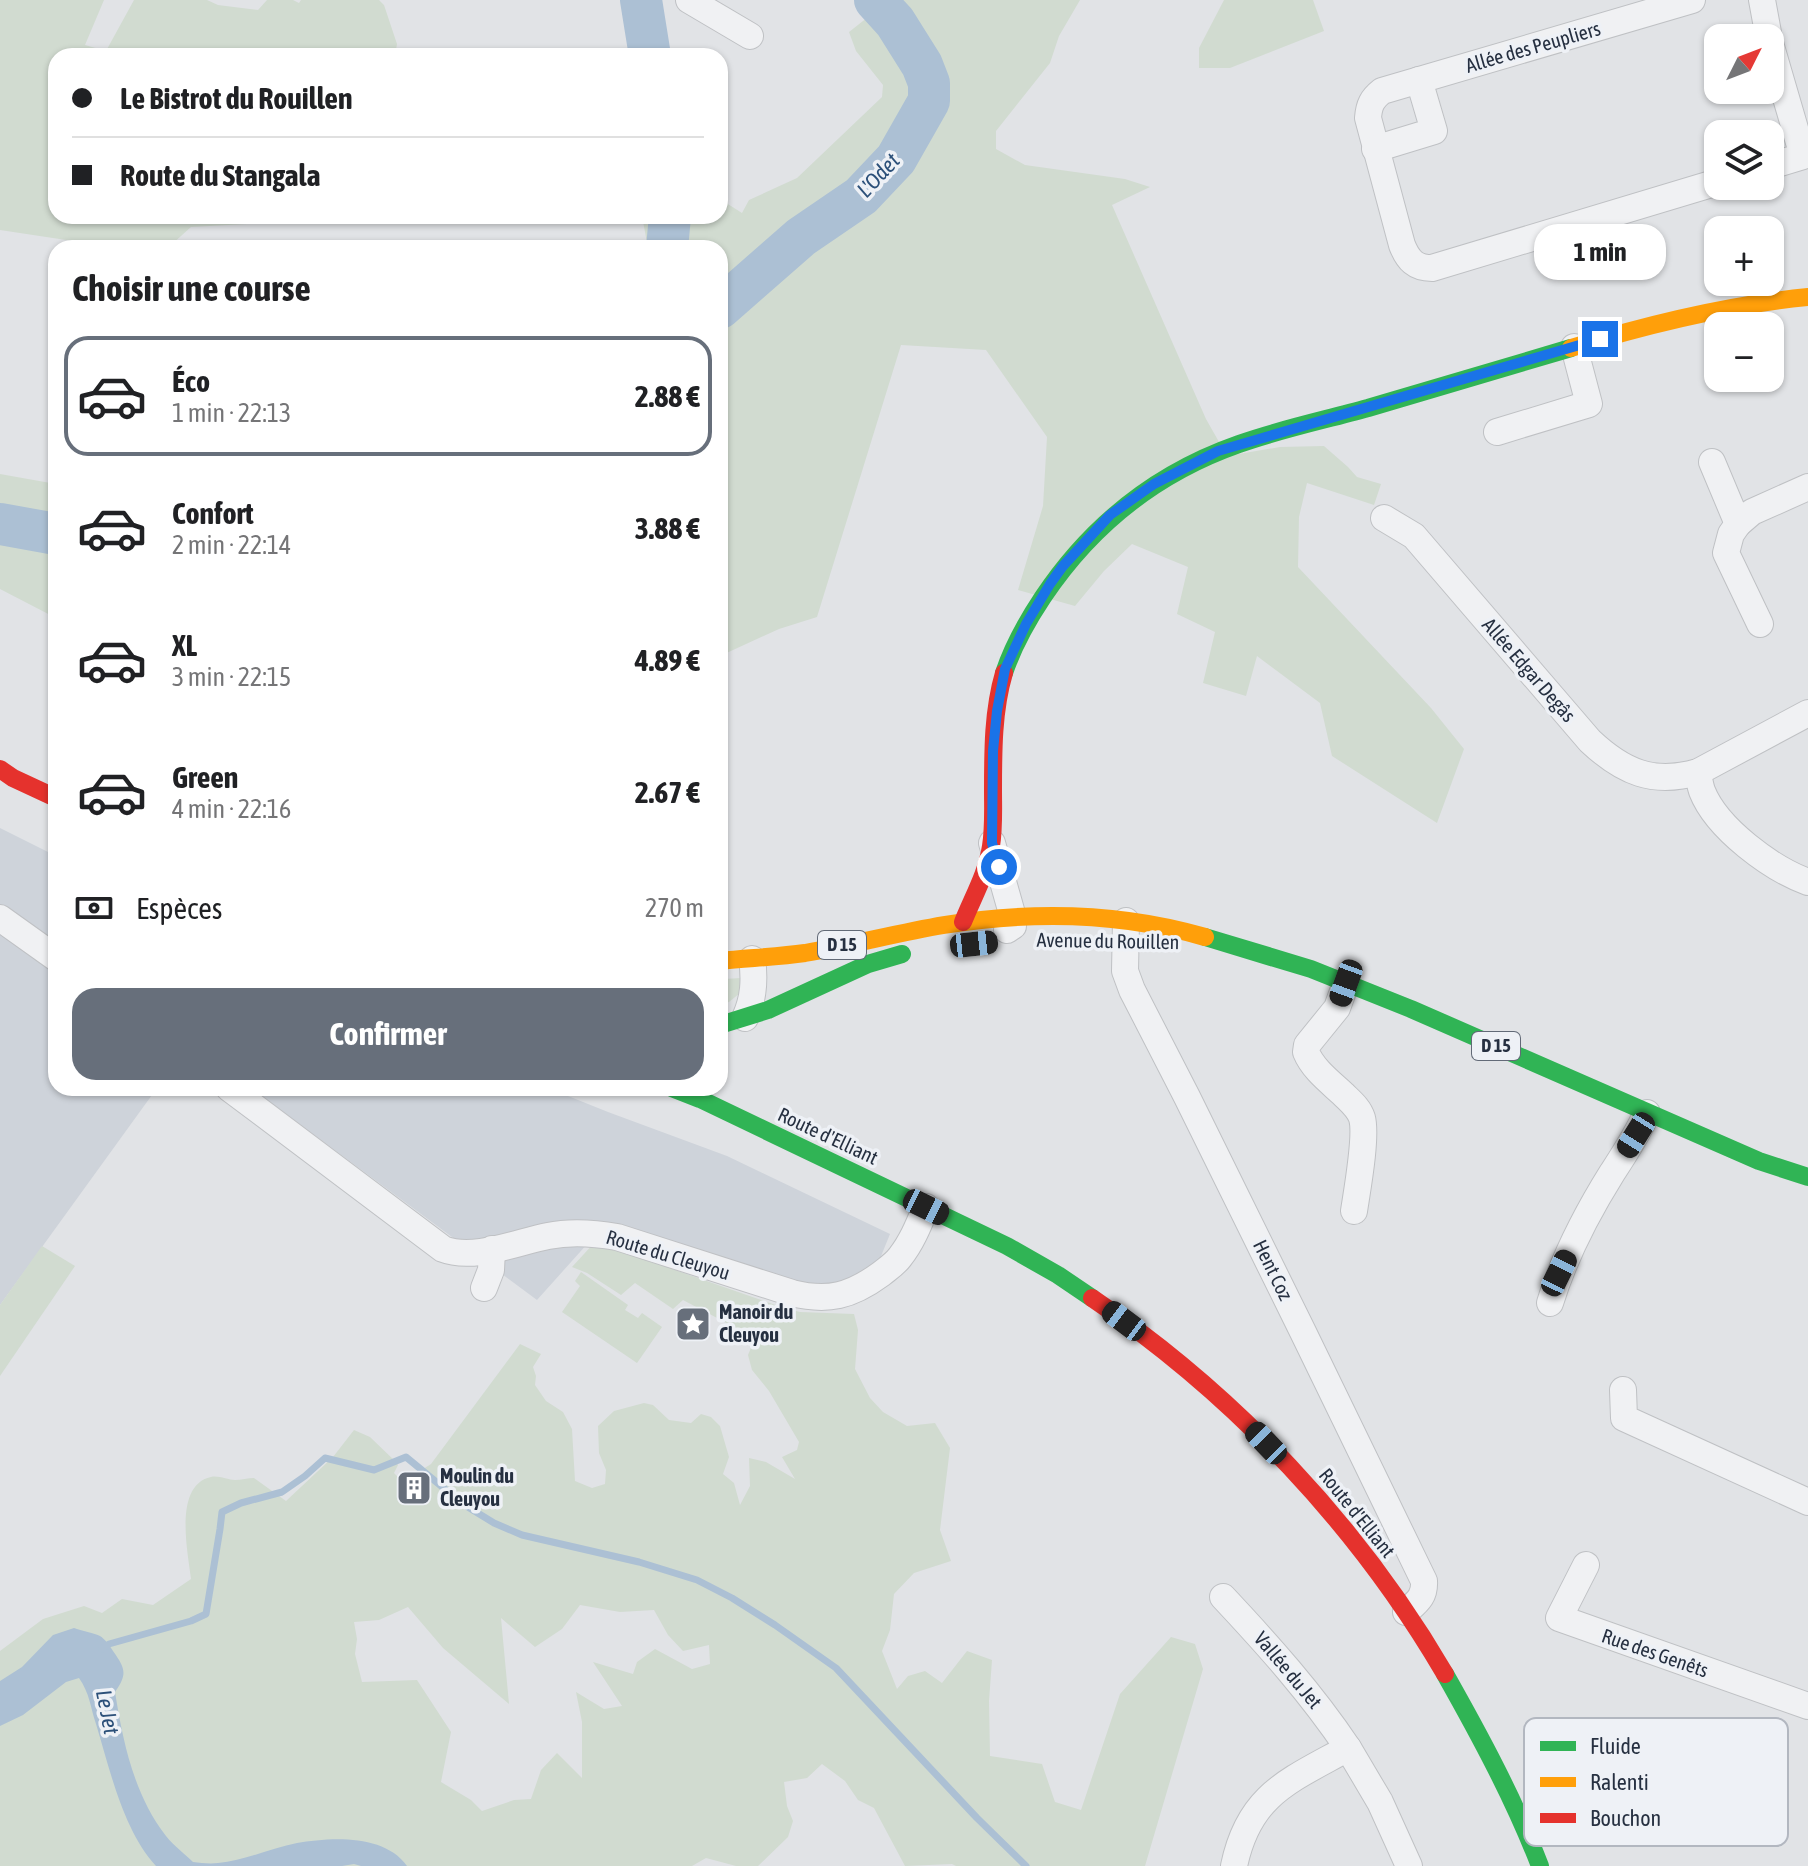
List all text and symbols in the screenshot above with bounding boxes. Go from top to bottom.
street label: Allée des Peupliers [1463,16,1603,77]
north arrow [1704,24,1784,104]
map controls [1704,24,1784,392]
text: Le Bistrot du Rouillen [120,81,352,115]
button: layers [1704,120,1784,200]
water label: L'Odet [851,147,905,202]
text: Route du Stangala [120,158,320,192]
button: + [1704,216,1784,296]
callout: 1 min [1534,223,1666,279]
text: 1 min [1573,237,1627,267]
text: Choisir une course [72,267,311,309]
button: − [1704,312,1784,392]
route end [1582,321,1618,357]
icon: car [76,360,148,432]
text: Éco [172,364,210,398]
text: 2.88 € [635,379,700,413]
text: 1 min · 22:13 [172,398,291,428]
icon: car [76,492,148,564]
text: Confort [172,496,254,530]
text: 3.88 € [635,511,700,545]
text: 2 min · 22:14 [172,530,291,560]
street label: Allée Edgar Degâs [1478,613,1581,726]
icon: car [76,624,148,696]
text: XL [172,628,197,662]
text: 4.89 € [635,643,700,677]
text: 3 min · 22:15 [172,662,291,692]
icon: car [76,756,148,828]
text: Green [172,760,238,794]
text: 2.67 € [635,775,700,809]
text: 4 min · 22:16 [172,794,291,824]
route start [981,849,1017,885]
icon: cash [72,886,116,930]
text: Espèces [136,891,222,925]
text: 270 m [645,893,704,923]
street label: Avenue du Rouillen [1036,928,1180,953]
car [949,930,999,958]
road number: D 15 [818,931,866,959]
car [1327,956,1365,1010]
button: Confirmer [72,988,704,1080]
road number: D 15 [1472,1032,1520,1060]
street label: Route d'Elliant [775,1102,882,1169]
car [1613,1108,1659,1162]
car [899,1186,953,1228]
street label: Route du Cleuyou [603,1225,733,1284]
street label: Hent Coz [1249,1236,1298,1304]
car [1538,1246,1580,1300]
car [1098,1297,1150,1345]
place label: Manoir du Cleuyou [719,1300,794,1346]
place icon: Manoir du Cleuyou [674,1305,712,1343]
car [1241,1417,1291,1469]
place label: Moulin du Cleuyou [440,1464,514,1510]
street label: Route d'Elliant [1315,1464,1400,1562]
building icon: Moulin du Cleuyou [395,1469,433,1507]
street label: Rue des Genêts [1599,1624,1711,1681]
street label: Vallée du Jet [1250,1627,1327,1713]
water label: Le Jet [91,1687,125,1737]
legend [1524,1718,1788,1846]
text: Fluide [1590,1733,1641,1759]
text: Ralenti [1590,1769,1649,1795]
text: Bouchon [1590,1805,1661,1831]

